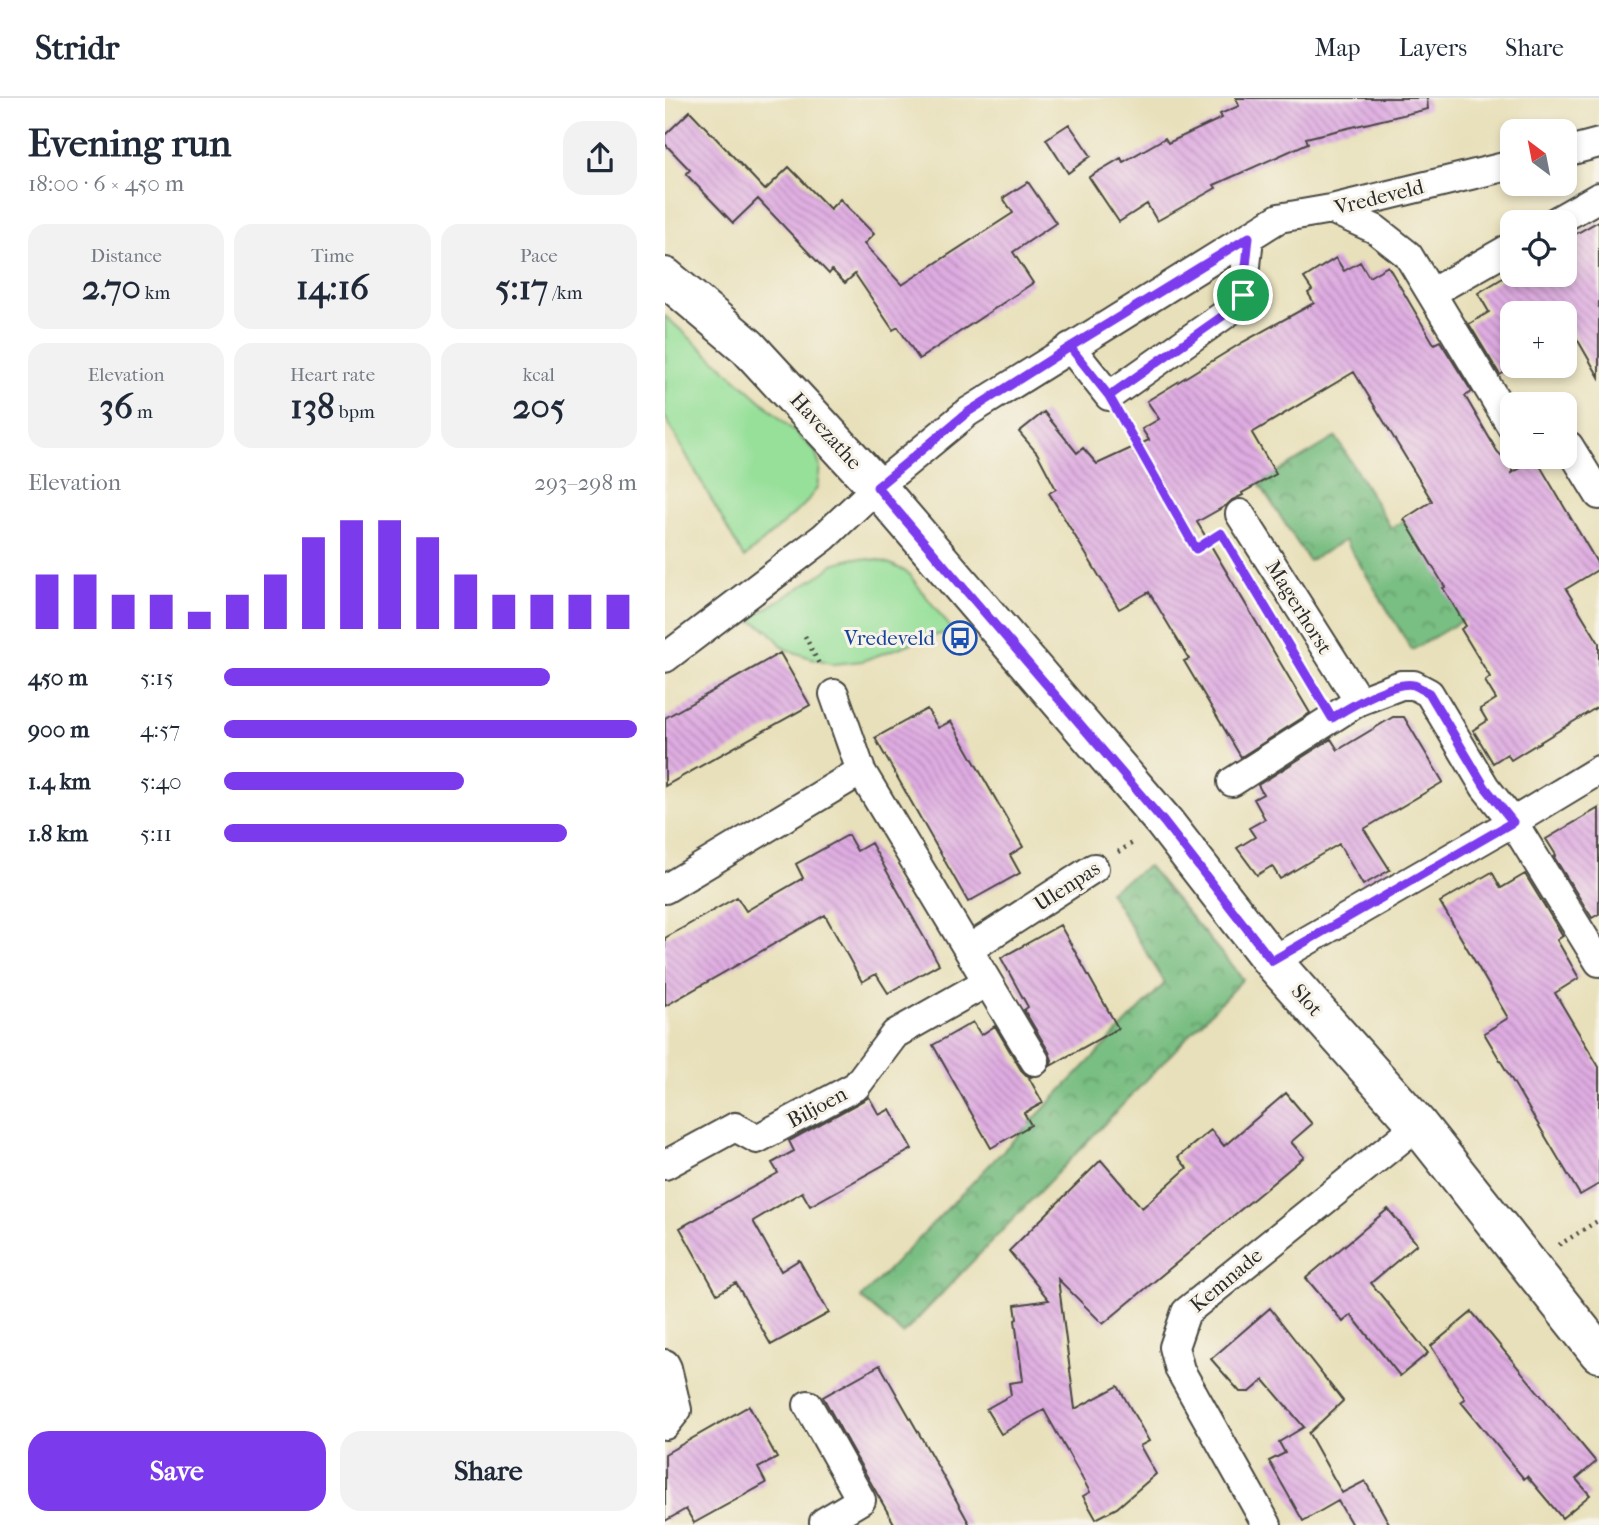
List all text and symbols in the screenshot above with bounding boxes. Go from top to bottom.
text: Stridr [35,29,119,68]
text: Map [1315,34,1361,62]
text: Layers [1399,34,1467,62]
text: Share [1505,34,1564,62]
north arrow [1500,119,1577,196]
map controls [1500,119,1577,469]
text: Evening run [28,121,231,166]
button: share [563,121,637,195]
text: 18:00 · 6 × 450 m [28,170,184,197]
street label: Vredeveld [1331,174,1427,220]
button: locate [1500,210,1577,287]
text: Distance [90,245,162,267]
text: Time [311,245,354,267]
text: Pace [520,245,558,267]
pin [1213,265,1273,325]
text: 2.70 [82,267,141,308]
text: 14:16 [296,267,369,308]
text: 5:17 [495,267,548,308]
icon: arrive [1224,276,1262,314]
text: km [141,282,170,304]
text: /km [548,282,582,304]
button: + [1500,301,1577,378]
text: Elevation [88,364,165,386]
text: Heart rate [290,364,375,386]
text: kcal [523,364,555,386]
text: 36 [100,386,133,427]
text: 138 [290,386,335,427]
text: 205 [513,386,565,427]
street label: Havezathe [785,388,867,474]
button: − [1500,392,1577,469]
text: m [133,401,153,423]
text: bpm [335,401,375,423]
text: Elevation [28,469,121,496]
text: 293–298 m [534,469,637,496]
street label: Magerhorst [1261,556,1337,659]
bus stop icon: Vredeveld [941,619,979,657]
place label: Vredeveld [843,626,936,650]
text: 450 m [28,664,88,691]
text: 5:15 [140,664,174,691]
text: 900 m [28,716,90,743]
text: 4:57 [140,716,180,743]
text: 1.4 km [28,768,91,795]
text: 5:40 [140,768,182,795]
text: 1.8 km [28,820,88,847]
text: 5:11 [140,820,172,847]
street label: Ulenpas [1030,856,1105,916]
street label: Slot [1287,979,1328,1021]
street label: Biljoen [783,1081,851,1133]
street label: Kemnade [1185,1243,1267,1317]
button: Save [28,1431,326,1511]
button: Share [340,1431,637,1511]

